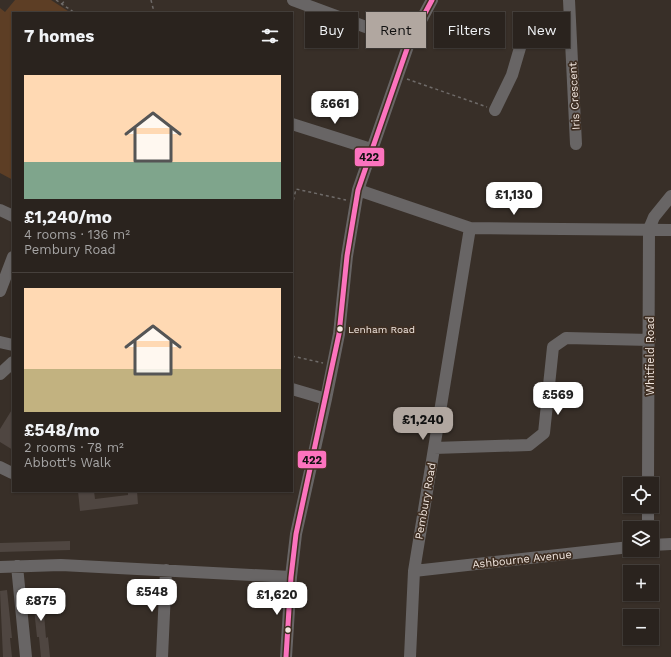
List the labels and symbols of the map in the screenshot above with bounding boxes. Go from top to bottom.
street label: Iris Crescent [566,61,583,130]
pin: £661 [311,91,359,125]
line badge: 422 [354,147,385,167]
text: 422 [359,151,379,164]
pin: £1,130 [481,182,547,216]
street label: Whitfield Road [644,316,657,396]
marker: Lenham Road [335,324,345,334]
place label: Lenham Road [348,324,415,335]
pin: £569 [534,382,582,416]
pin: £1,240 [390,407,456,441]
line badge: 422 [297,450,327,469]
text: 422 [302,454,322,467]
street label: Pembury Road [412,462,439,540]
street label: Ashbourne Avenue [472,548,572,571]
pin: £548 [128,579,176,613]
pin: £1,620 [244,582,310,616]
pin: £875 [17,588,65,622]
unlabelled marker [283,625,293,635]

